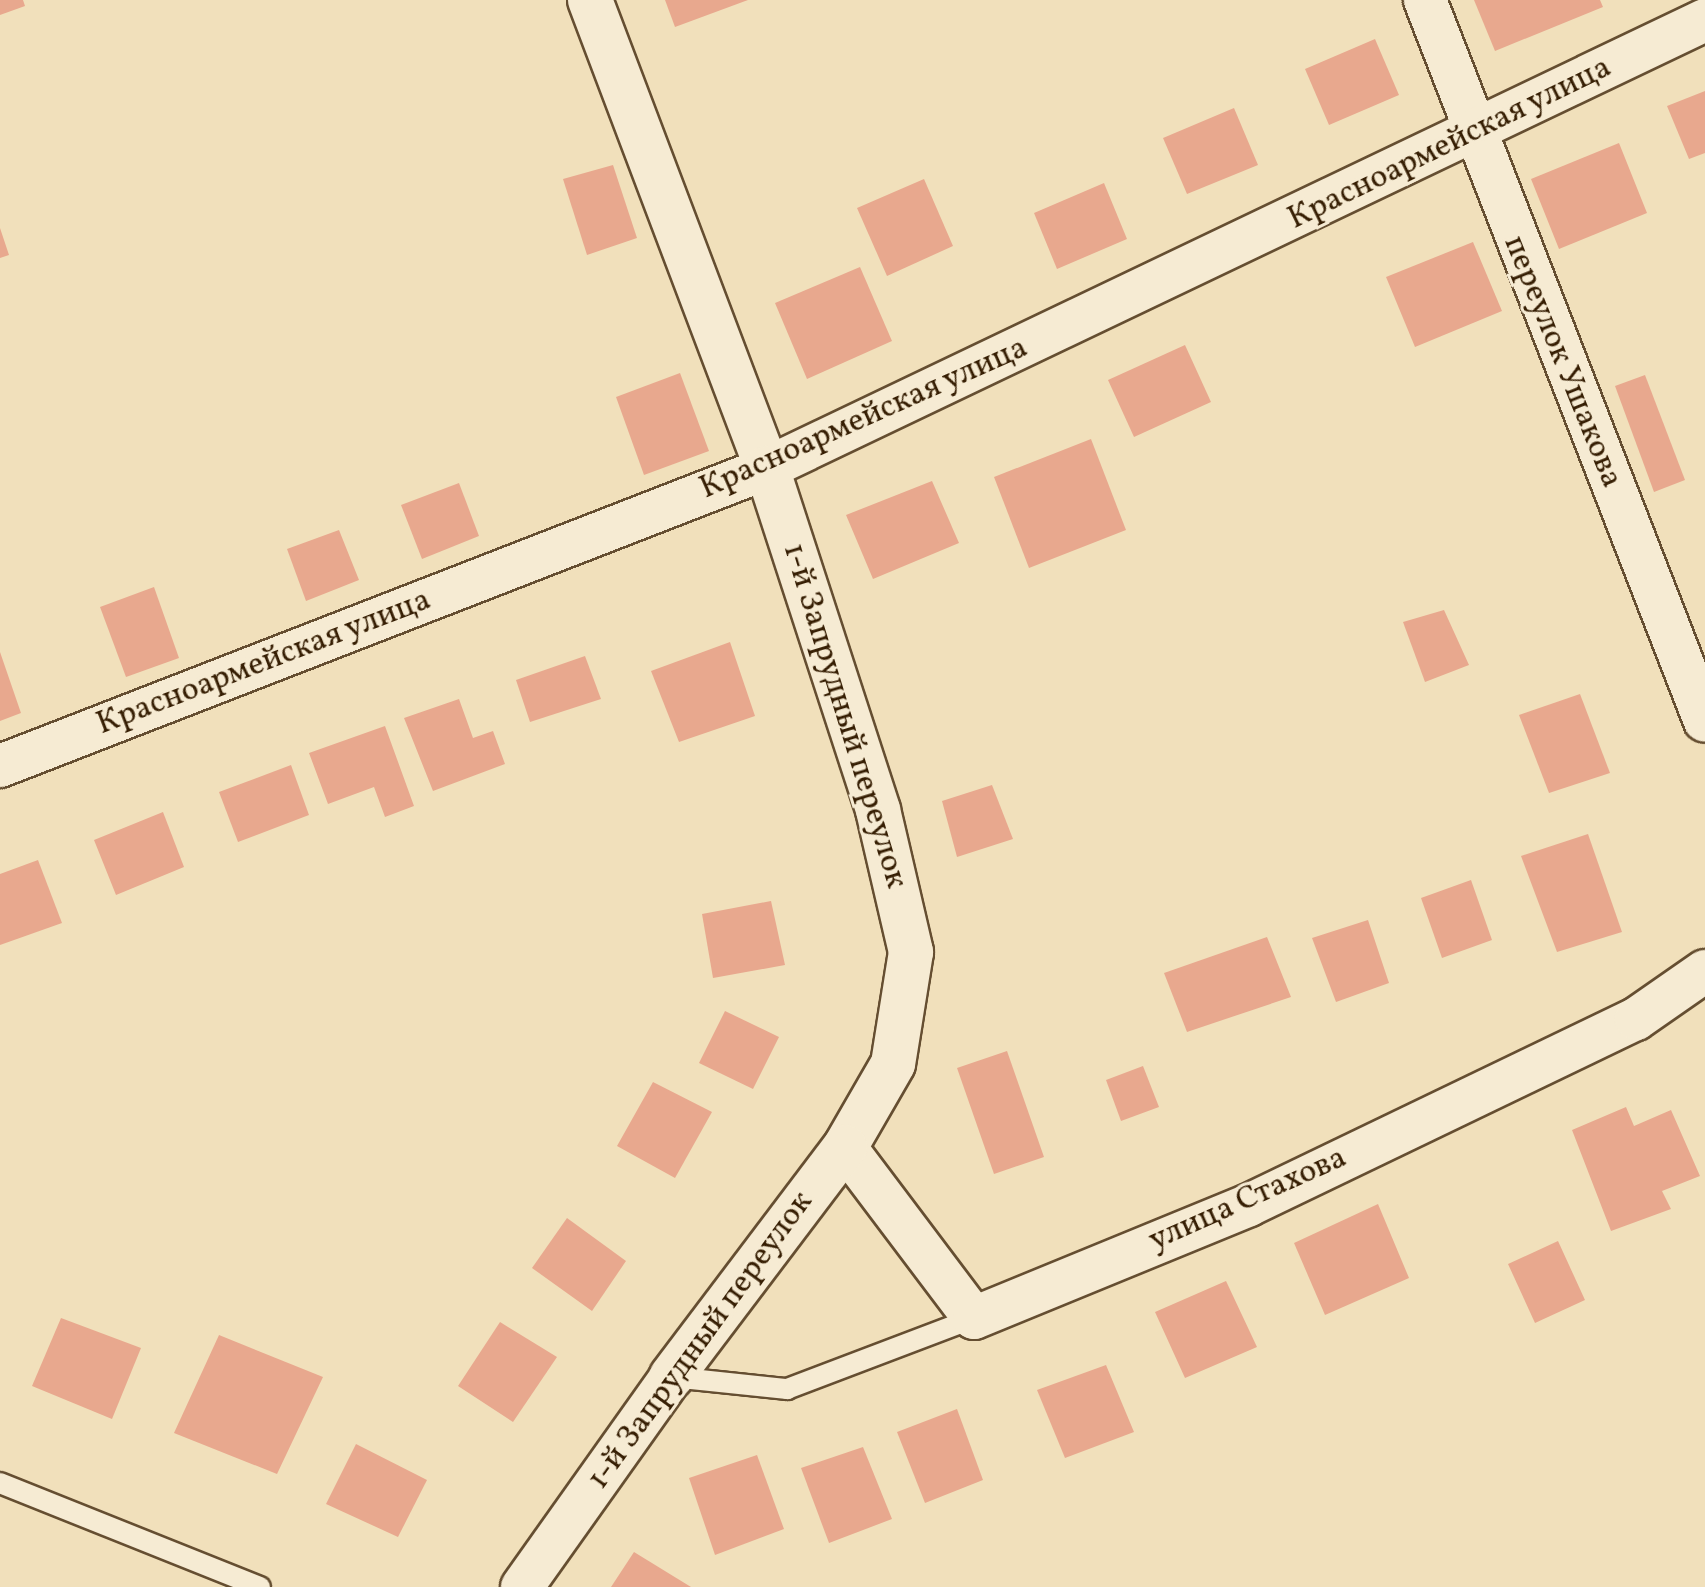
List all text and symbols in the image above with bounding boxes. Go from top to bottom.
street label: Красноармейская улица [1282,49,1618,239]
street label: переулок Ушакова [1494,231,1630,493]
street label: Красноармейская улица [694,329,1034,509]
street label: 1-й Запрудный переулок [773,539,915,893]
street label: Красноармейская улица [91,581,437,745]
street label: улица Стахова [1143,1139,1353,1261]
street label: 1-й Запрудный переулок [580,1185,822,1497]

